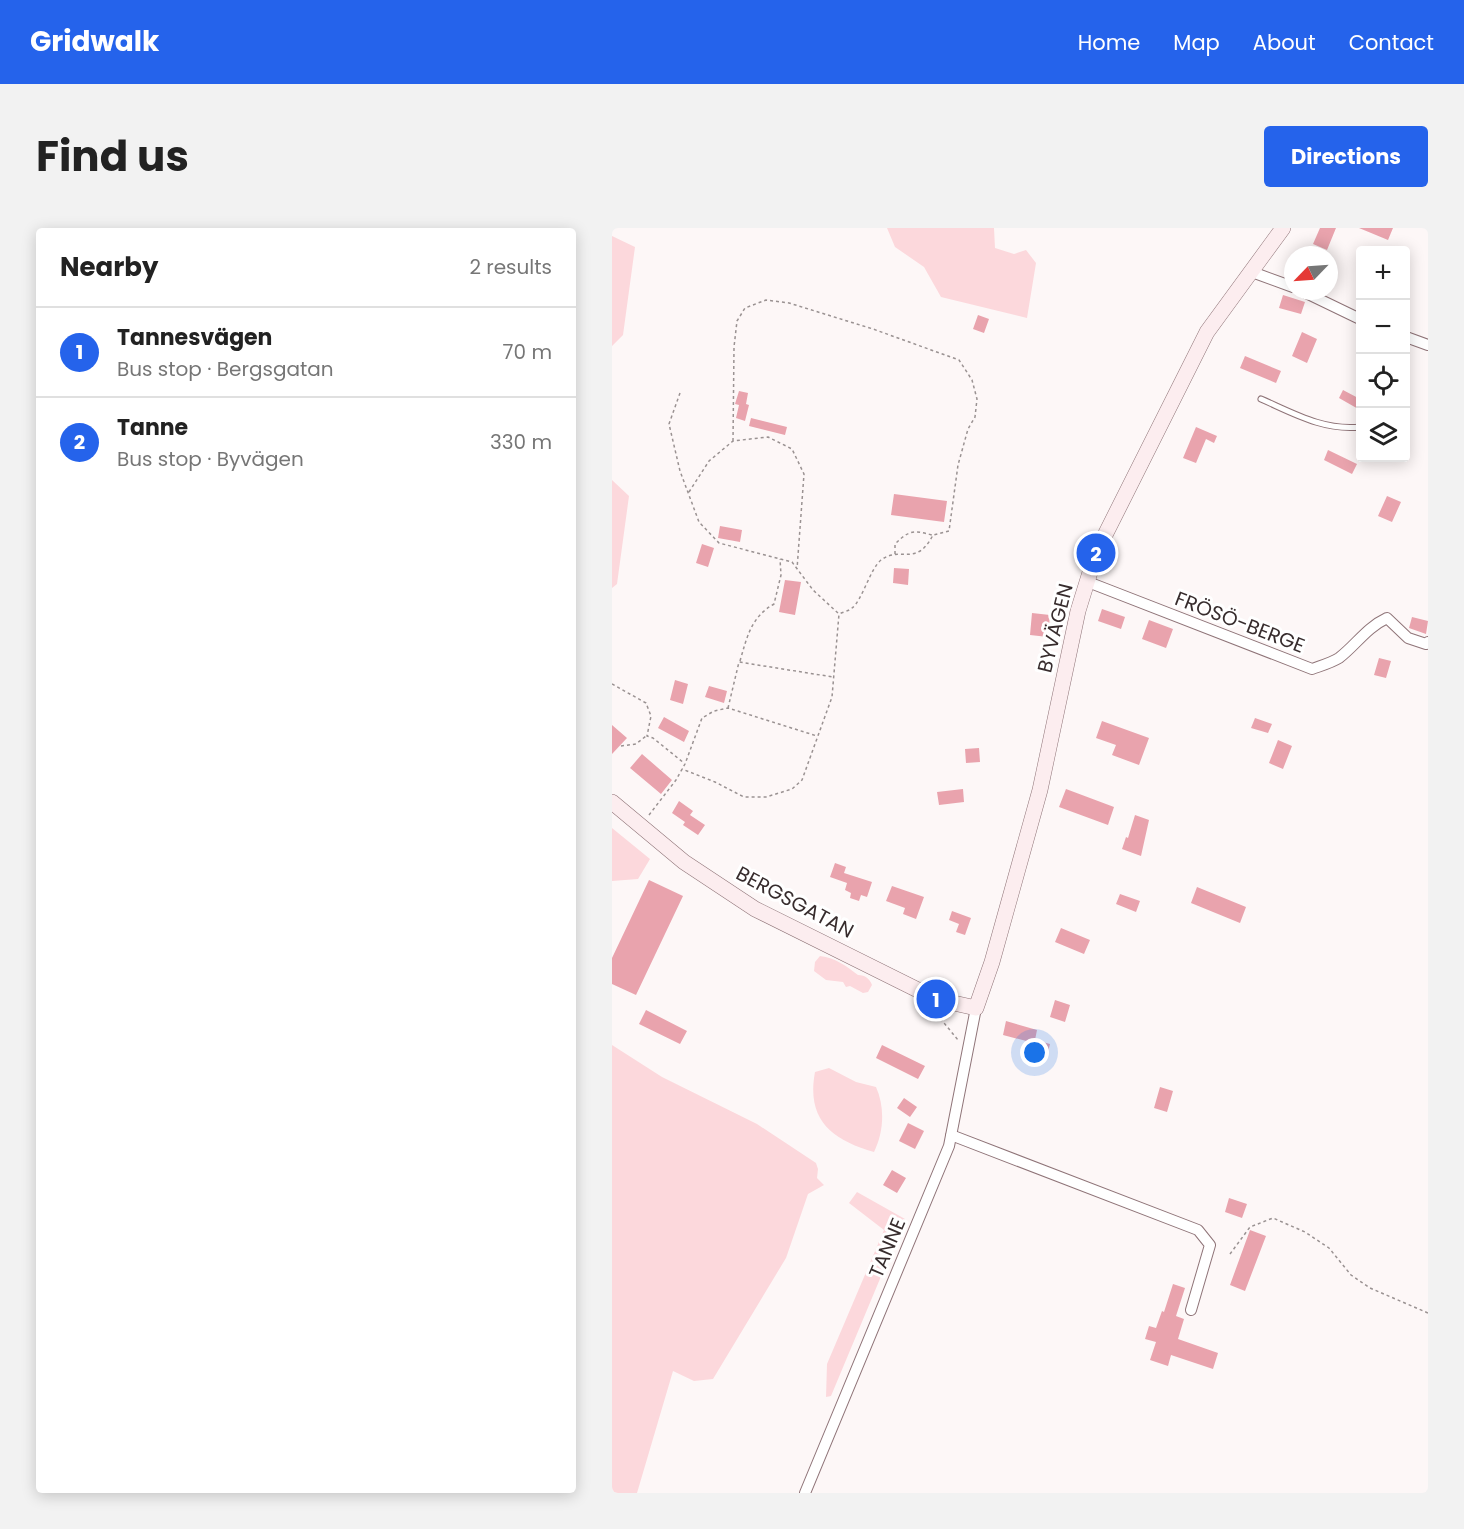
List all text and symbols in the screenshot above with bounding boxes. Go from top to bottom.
text: Gridwalk [30,22,159,61]
text: Home [1078,28,1140,57]
text: Map [1173,28,1220,57]
text: About [1253,28,1316,57]
text: Contact [1349,28,1434,57]
button: Directions [1264,126,1428,187]
text: Find us [36,127,189,186]
north arrow [1284,246,1338,300]
map controls [1356,246,1410,462]
button: + [1356,246,1410,300]
text: Nearby [60,249,158,285]
text: 2 results [469,253,552,281]
button: − [1356,300,1410,354]
text: Tannesvägen [117,322,272,353]
text: 1 [76,338,83,366]
text: 70 m [503,338,552,366]
button: locate [1356,354,1410,408]
text: Bus stop · Bergsgatan [117,355,334,383]
button: layers [1356,408,1410,462]
text: Tanne [117,412,188,443]
text: 2 [74,428,85,456]
text: 330 m [490,428,552,456]
text: Bus stop · Byvägen [117,445,304,473]
pin: 2 [1076,530,1116,576]
street label: BYVÄGEN [1030,581,1080,675]
street label: FRÖSÖ-BERGE [1171,584,1309,660]
street label: BERGSGATAN [731,859,859,945]
pin: 1 [916,976,956,1022]
your location [1020,1038,1049,1067]
street label: TANNE [862,1214,912,1282]

